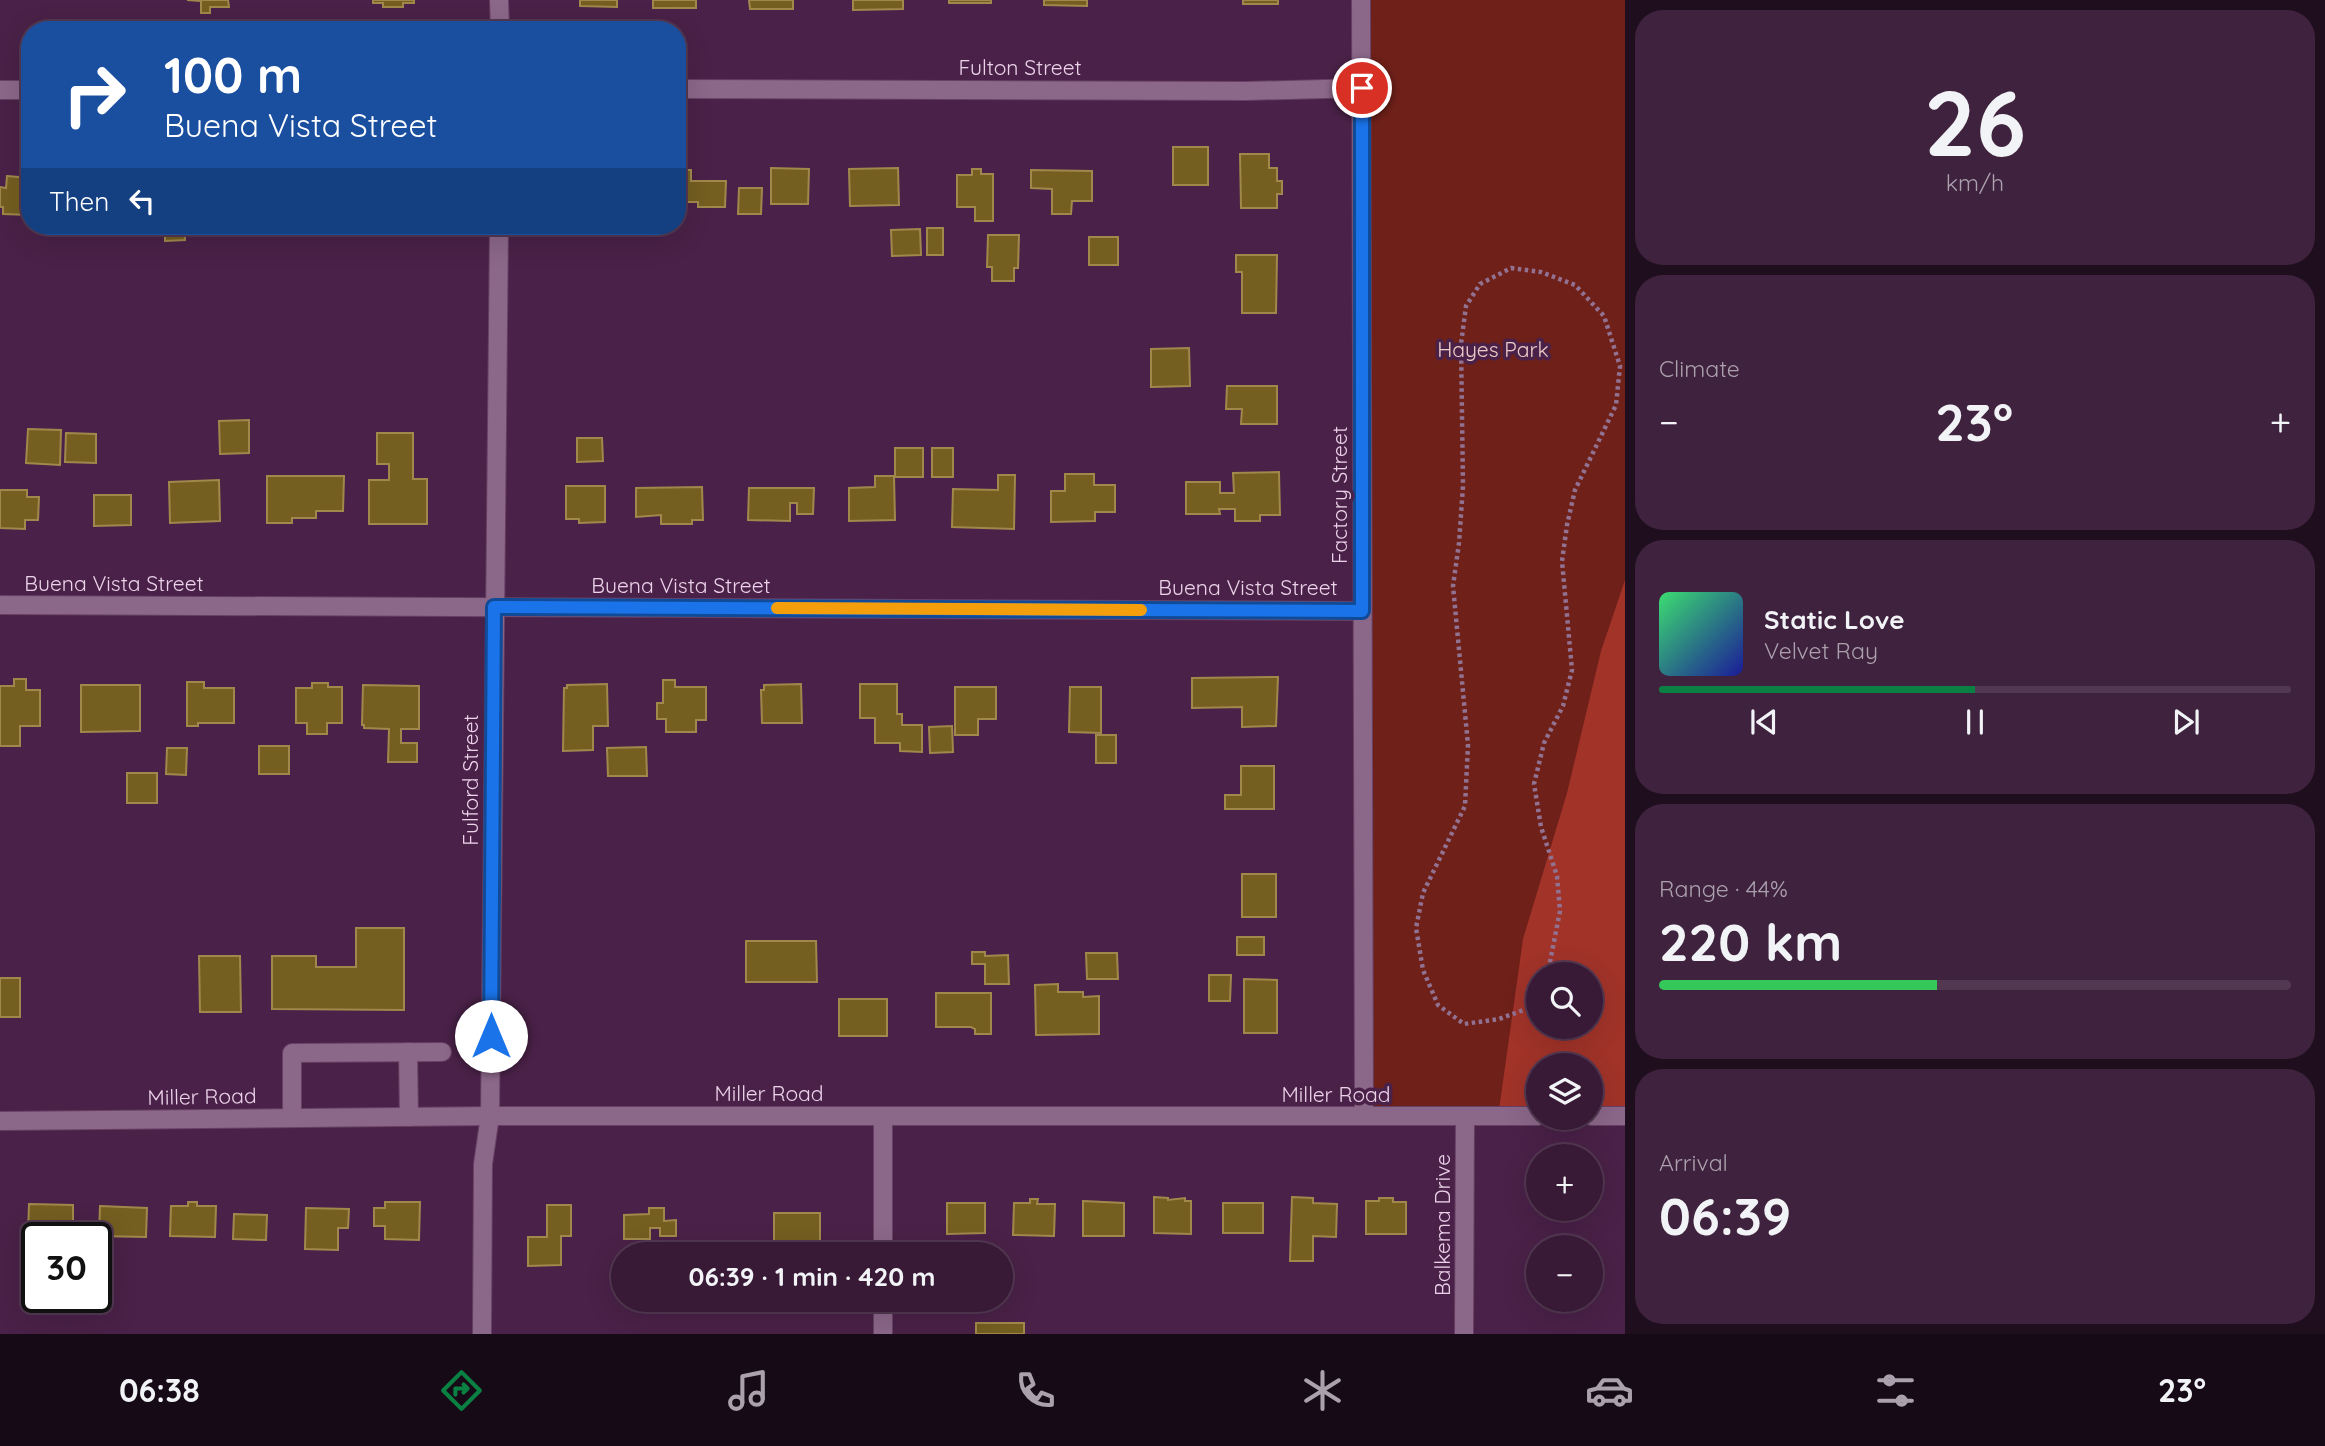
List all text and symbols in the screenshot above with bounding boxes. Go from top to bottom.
text: 100 m [164,44,302,105]
icon: right [49,49,140,140]
street label: Fulton Street [958,54,1082,80]
pin [1332,58,1392,118]
text: 26 [1924,65,2026,179]
icon: arrive [1343,69,1381,107]
text: Buena Vista Street [164,105,437,145]
text: km/h [1946,168,2004,197]
icon: left [123,182,161,220]
text: Then [49,185,109,218]
park label: Hayes Park [1437,336,1549,362]
text: Climate [1659,354,1740,383]
text: 23° [1935,389,2013,454]
text: − [1659,398,1679,446]
text: + [2270,398,2291,446]
street label: Factory Street [1326,426,1352,564]
street label: Buena Vista Street [24,570,204,596]
street label: Buena Vista Street [591,572,771,598]
street label: Buena Vista Street [1158,574,1338,600]
text: Static Love [1764,603,1905,636]
text: Velvet Ray [1764,636,1878,665]
icon: previous [1745,703,1783,741]
icon: pause [1956,703,1994,741]
icon: next [2167,703,2205,741]
street label: Fulford Street [457,714,483,846]
text: Range · 44% [1659,874,1788,903]
text: 220 km [1659,909,1842,974]
map controls [1526,962,1603,1312]
button: search [1526,962,1603,1039]
position arrow [454,999,528,1073]
button: layers [1526,1053,1603,1130]
street label: Miller Road [714,1080,824,1106]
street label: Miller Road [1281,1081,1391,1107]
street label: Miller Road [147,1082,257,1110]
button: + [1526,1144,1603,1221]
text: Arrival [1659,1148,1728,1177]
street label: Balkema Drive [1429,1154,1455,1296]
text: 06:39 [1659,1183,1791,1248]
speed limit sign: 30 [21,1222,112,1313]
button: − [1526,1235,1603,1312]
text: 06:39 · 1 min · 420 m [688,1260,936,1293]
icon: directions [437,1366,486,1415]
icon: music [724,1366,773,1415]
icon: phone [1011,1366,1060,1415]
icon: climate [1298,1366,1347,1415]
icon: car [1585,1366,1634,1415]
icon: filters [1871,1366,1920,1415]
text: 06:38 [119,1370,200,1410]
text: 23° [2158,1370,2206,1410]

